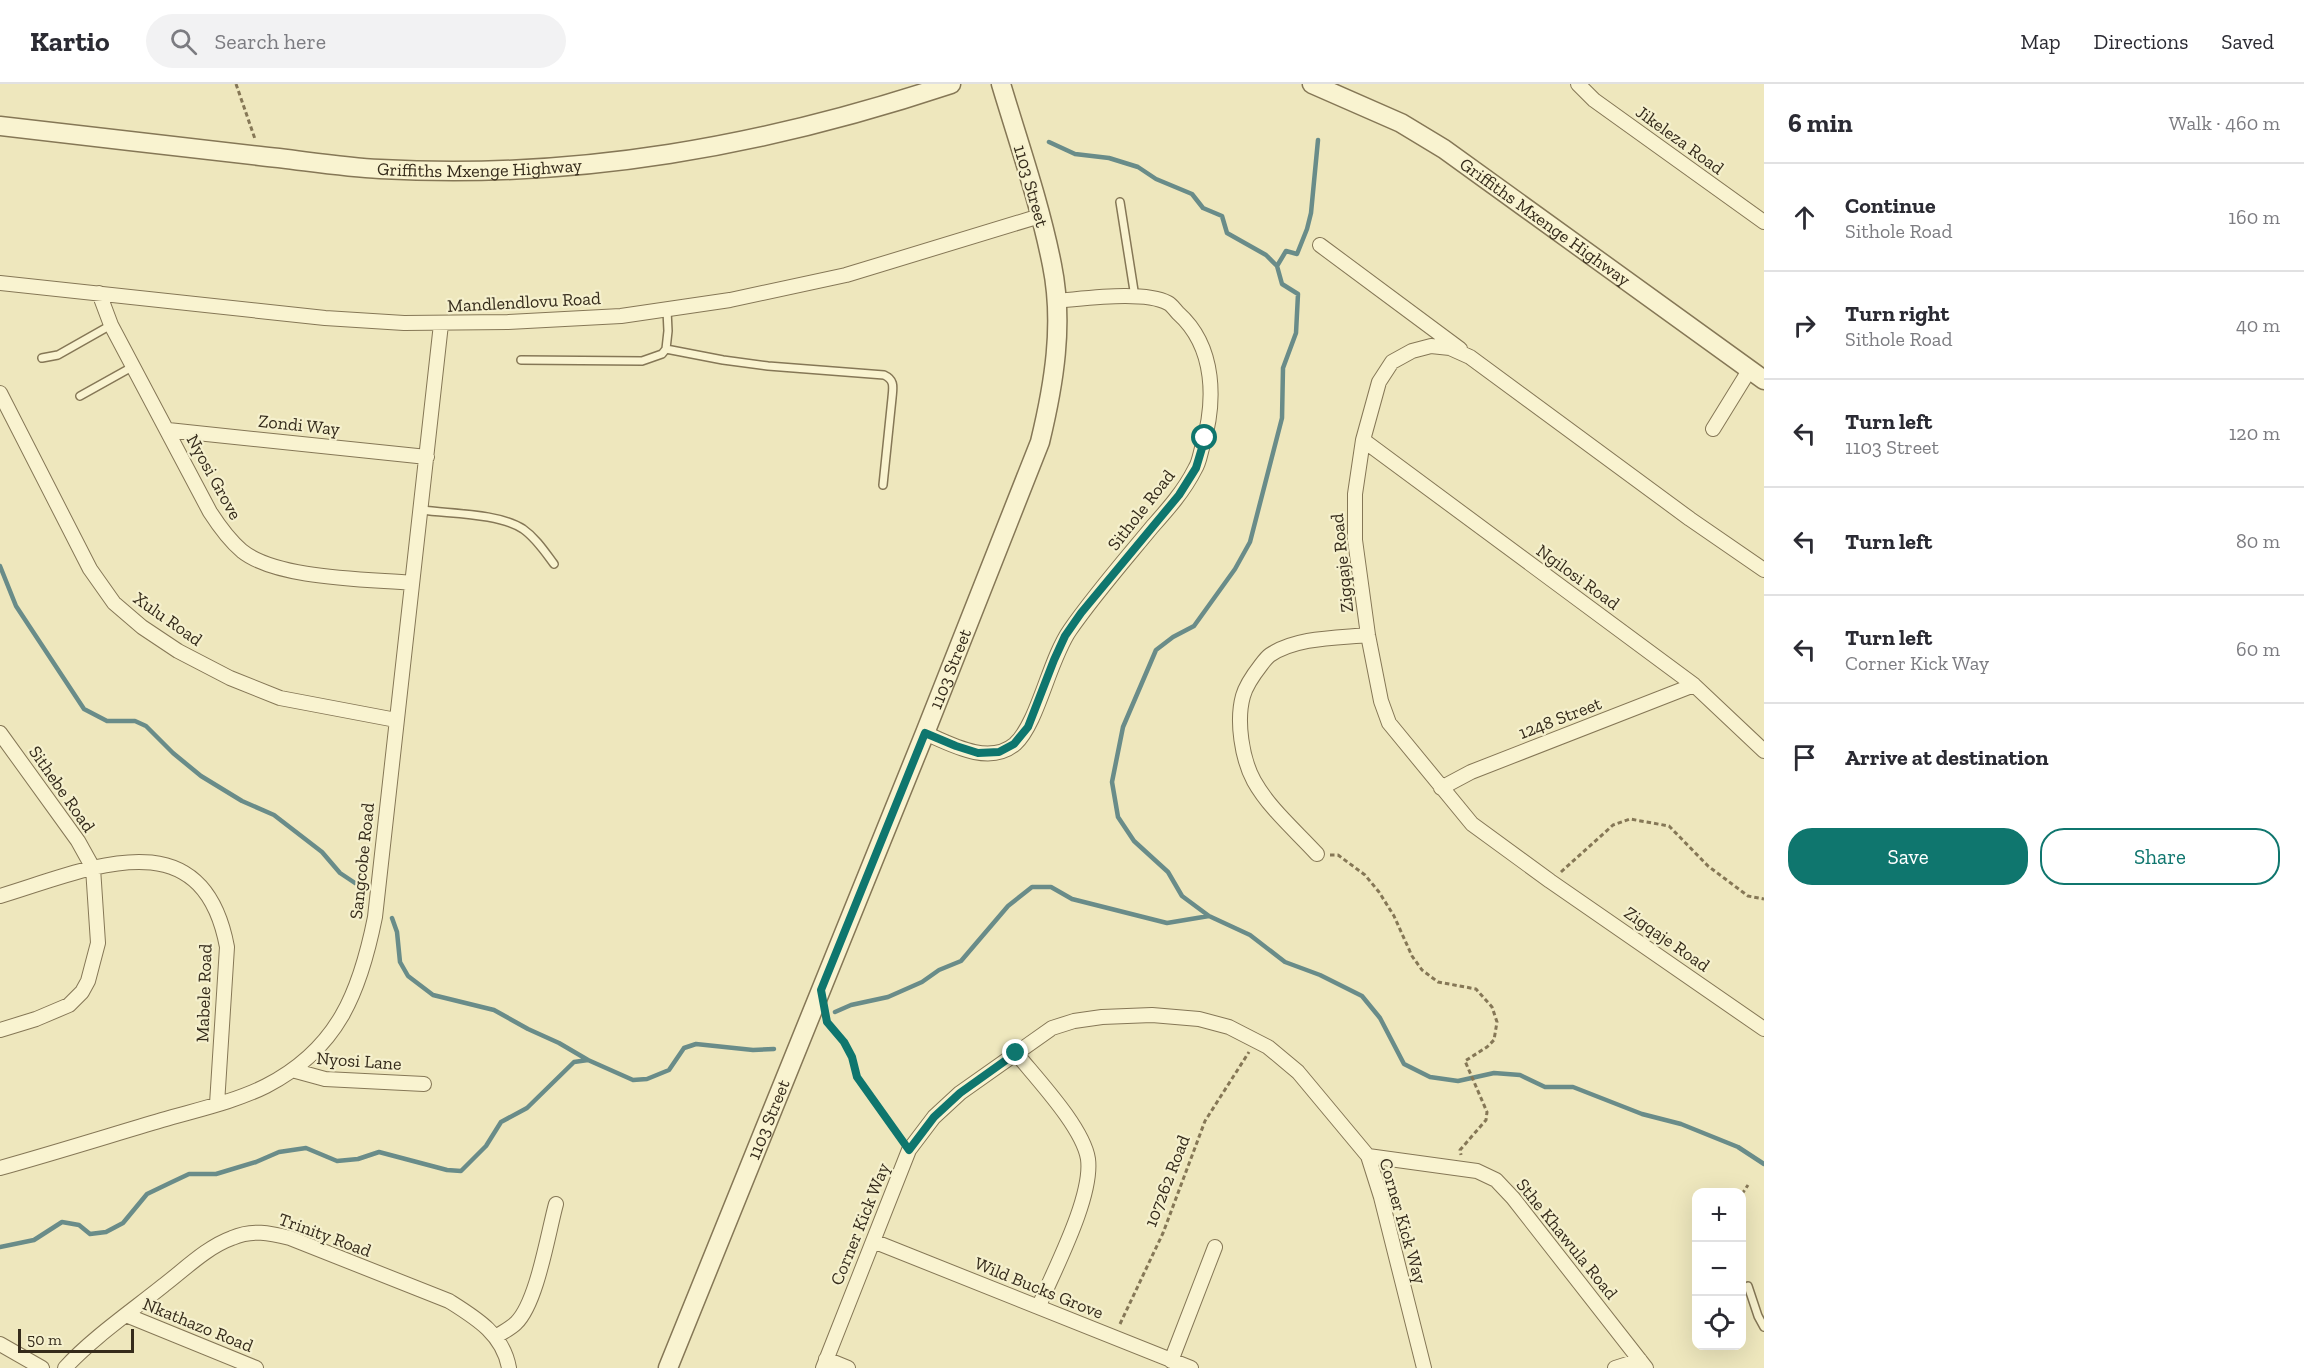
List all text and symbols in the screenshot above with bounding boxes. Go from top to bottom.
search box [146,14,566,68]
text: Kartio [30,25,110,58]
icon: search [167,25,200,58]
text: Search here [215,28,326,55]
text: Map [2021,29,2061,54]
text: Directions [2094,29,2188,54]
text: Saved [2221,29,2274,54]
street label: Jikeleza Road [1632,101,1728,179]
text: 6 min [1788,107,1853,139]
text: Walk · 460 m [2169,111,2280,135]
street label: 1103 Street [1009,142,1053,230]
street label: Griffiths Mxenge Highway [1455,153,1635,291]
street label: Griffiths Mxenge Highway [376,154,584,182]
text: Continue [1845,192,1936,219]
icon: ahead [1788,201,1821,234]
text: 160 m [2228,205,2280,229]
text: Sithole Road [1845,219,1952,243]
street label: Mandlendlovu Road [447,287,601,317]
text: Turn right [1845,300,1949,327]
icon: right [1788,309,1821,342]
text: 40 m [2236,313,2280,337]
text: Sithole Road [1845,327,1952,351]
text: Turn left [1845,408,1932,435]
street label: Zondi Way [257,410,342,440]
icon: left [1788,417,1821,450]
text: 120 m [2229,421,2280,445]
route start [1191,424,1217,450]
street label: Nyosi Grove [182,430,246,524]
text: 1103 Street [1845,435,1939,459]
street label: Sithole Road [1103,465,1179,555]
street label: Zigqaje Road [1326,512,1358,614]
icon: left [1788,525,1821,558]
text: Turn left [1845,528,1932,555]
text: 80 m [2236,529,2280,553]
street label: Ngilosi Road [1532,539,1624,615]
street label: Xulu Road [129,587,207,651]
text: Turn left [1845,624,1932,651]
street label: 1103 Street [925,625,976,712]
icon: left [1788,633,1821,666]
text: 60 m [2236,637,2280,661]
text: Corner Kick Way [1845,651,1989,675]
street label: 1248 Street [1515,692,1605,744]
street label: Sithebe Road [24,741,100,837]
icon: arrive [1788,741,1821,774]
text: Arrive at destination [1845,744,2048,771]
street label: Sangcobe Road [345,802,379,920]
button: Save [1788,828,2028,885]
button: Share [2040,828,2280,885]
street label: Zigqaje Road [1620,901,1714,977]
street label: Mabele Road [191,943,217,1043]
route end [1002,1039,1028,1065]
street label: Nyosi Lane [316,1047,402,1075]
street label: 1103 Street [742,1076,795,1163]
street label: 107262 Road [1139,1132,1195,1230]
street label: Corner Kick Way [1375,1156,1432,1287]
street label: Corner Kick Way [825,1159,895,1288]
street label: Sthe Khawula Road [1512,1174,1623,1304]
map controls [1692,1188,1746,1350]
button: + [1692,1188,1746,1242]
street label: Trinity Road [276,1208,374,1262]
button: − [1692,1242,1746,1296]
street label: Wild Bucks Grove [971,1252,1107,1324]
street label: Nkathazo Road [140,1293,257,1357]
button: locate [1692,1296,1746,1350]
scale bar [18,1326,134,1354]
text: 50 m [27,1330,62,1349]

